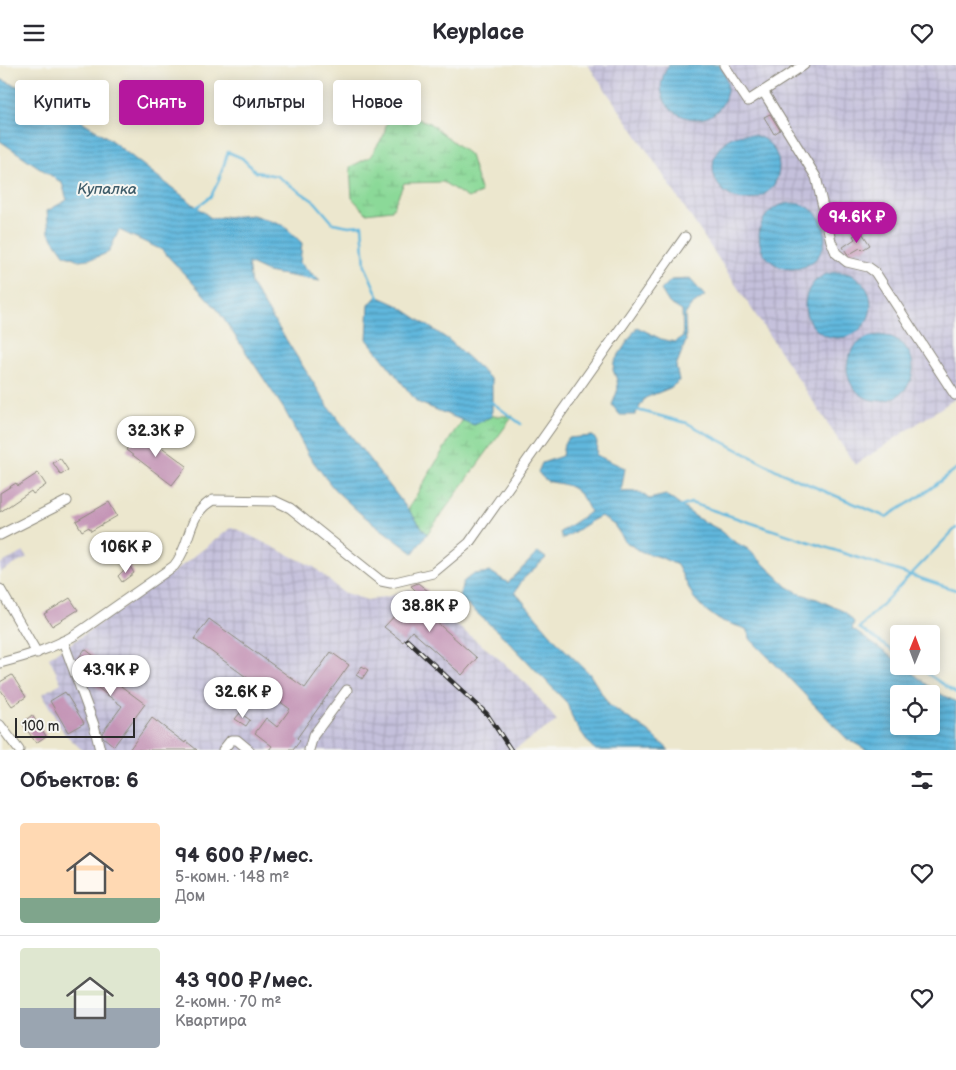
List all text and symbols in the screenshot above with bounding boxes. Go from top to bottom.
icon: menu [20,19,48,47]
text: Keyplace [432,19,524,46]
icon: heart [908,19,936,47]
chip: Купить [15,80,109,125]
chip: Снять [119,80,204,125]
chip: Фильтры [214,80,323,125]
chip: Новое [333,80,421,125]
water label: Купалка [77,180,137,199]
pin: 94.6K ₽ [811,201,903,244]
text: 94.6K ₽ [829,208,885,227]
pin: 32.3K ₽ [110,415,202,458]
text: 32.3K ₽ [128,422,184,441]
pin: 106K ₽ [85,531,167,574]
text: 106K ₽ [101,538,151,557]
pin: 38.8K ₽ [384,591,476,633]
text: 38.8K ₽ [402,597,458,616]
north arrow [890,625,940,675]
map controls [890,625,940,735]
pin: 43.9K ₽ [65,655,157,697]
text: 43.9K ₽ [83,661,139,680]
pin: 32.6K ₽ [197,677,289,719]
text: 32.6K ₽ [215,683,271,702]
button: locate [890,685,940,735]
scale bar [15,715,135,738]
text: 100 m [22,718,59,735]
icon: filters [908,766,936,794]
text: Объектов: 6 [20,768,139,793]
icon: home [60,843,120,903]
text: 94 600 ₽/мес. [175,843,313,868]
icon: heart [908,859,936,887]
text: 5-комн. · 148 m² [175,868,290,887]
text: Дом [175,887,205,906]
icon: home [60,968,120,1028]
text: 43 900 ₽/мес. [175,968,313,993]
icon: heart [908,984,936,1012]
text: 2-комн. · 70 m² [175,993,281,1012]
text: Квартира [175,1012,247,1031]

